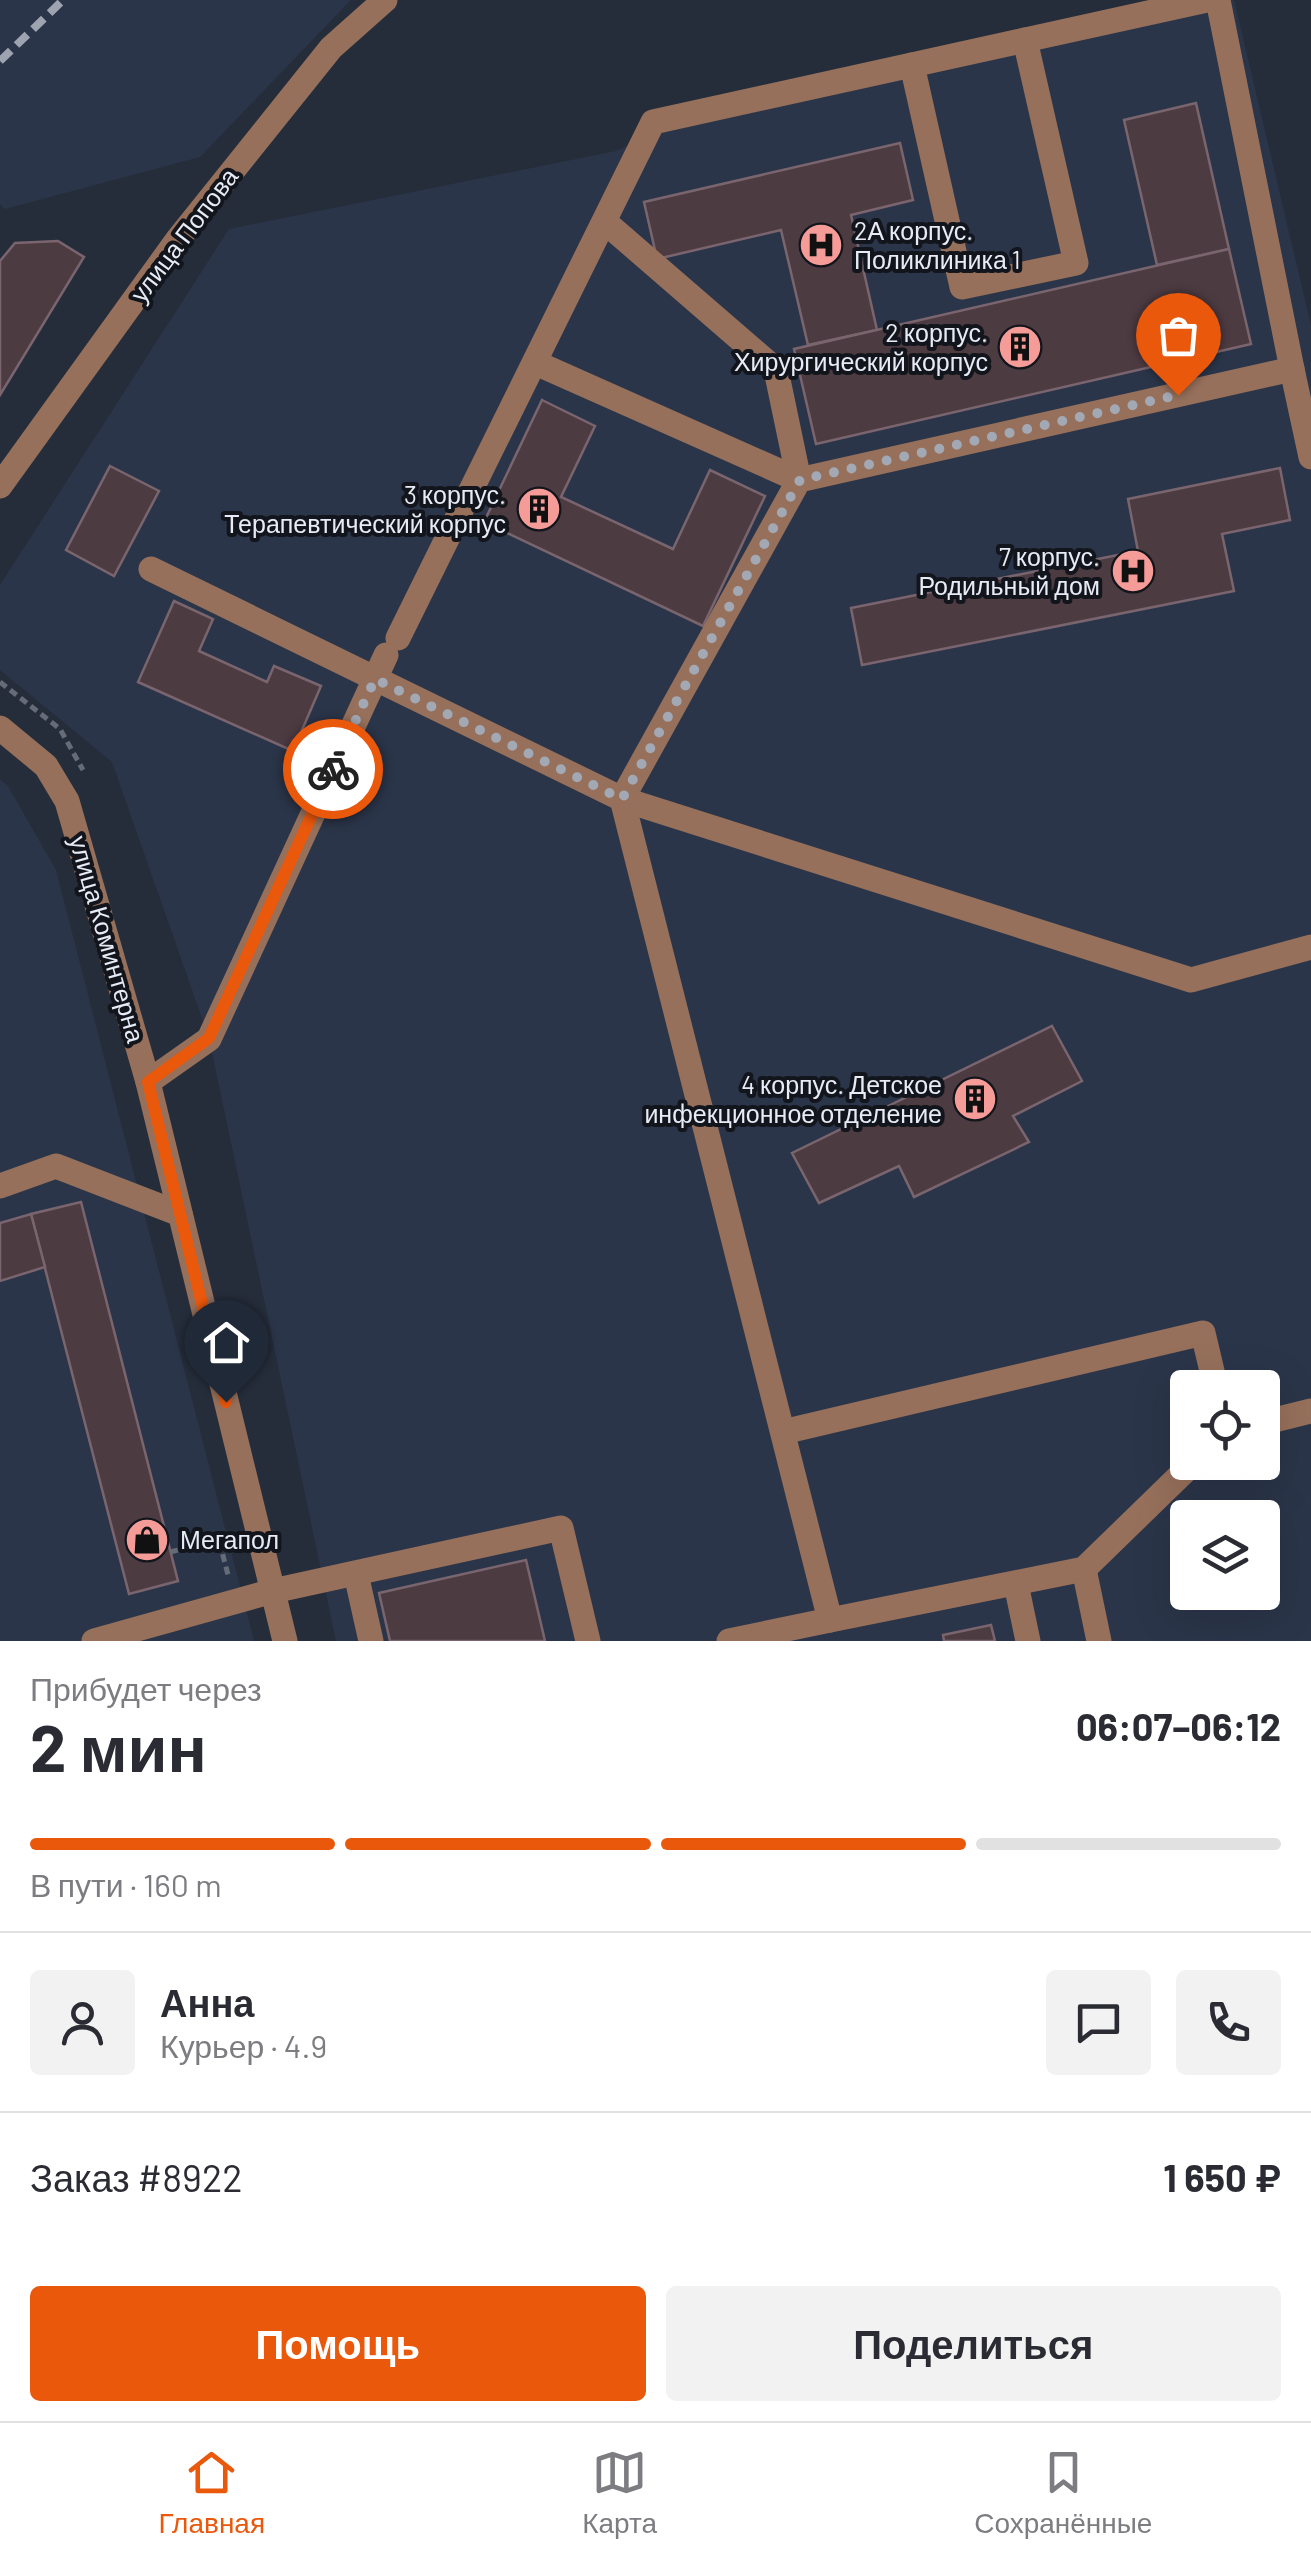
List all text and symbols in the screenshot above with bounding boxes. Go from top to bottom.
street label: улица Попова [123,161,243,307]
place label: 2А корпус. Поликлиника 1 [854,215,1021,274]
hospital icon: 2А корпус. Поликлиника 1 [798,222,844,268]
pin [1136,293,1221,396]
icon: bag [1151,308,1206,363]
place label: 2 корпус. Хирургический корпус [734,317,988,376]
building icon: 2 корпус. Хирургический корпус [997,324,1043,370]
place label: 3 корпус. Терапевтический корпус [224,479,506,538]
building icon: 3 корпус. Терапевтический корпус [516,486,562,532]
place label: 7 корпус. Родильный дом [918,541,1100,600]
hospital icon: 7 корпус. Родильный дом [1110,548,1156,594]
courier [283,719,383,819]
icon: bike [306,742,361,797]
street label: улица Коминтерна [64,832,152,1046]
place label: 4 корпус. Детское инфекционное отделение [644,1069,942,1128]
building icon: 4 корпус. Детское инфекционное отделение [952,1076,998,1122]
pin [184,1300,269,1403]
icon: home [199,1315,254,1370]
map controls [1170,1370,1280,1610]
button: locate [1170,1370,1280,1480]
button: layers [1170,1500,1280,1610]
shop icon: Мегапол [124,1517,170,1563]
place label: Мегапол [180,1524,279,1554]
text: Прибудет через [30,1669,262,1707]
text: 06:07–06:12 [1076,1703,1281,1749]
text: 2 мин [30,1707,207,1785]
text: В пути · 160 m [30,1865,222,1903]
button: person [30,1970,135,2075]
button: chat [1046,1970,1151,2075]
button: phone [1176,1970,1281,2075]
text: Анна [160,1979,254,2025]
text: Курьер · 4.9 [160,2026,327,2064]
text: Заказ #8922 [30,2154,243,2200]
text: 1 650 ₽ [1163,2154,1281,2200]
button: Помощь [30,2286,646,2401]
button: Поделиться [666,2286,1281,2401]
tab: Главная [159,2445,265,2540]
tab: Карта [582,2445,657,2540]
tab: Сохранённые [974,2445,1152,2540]

